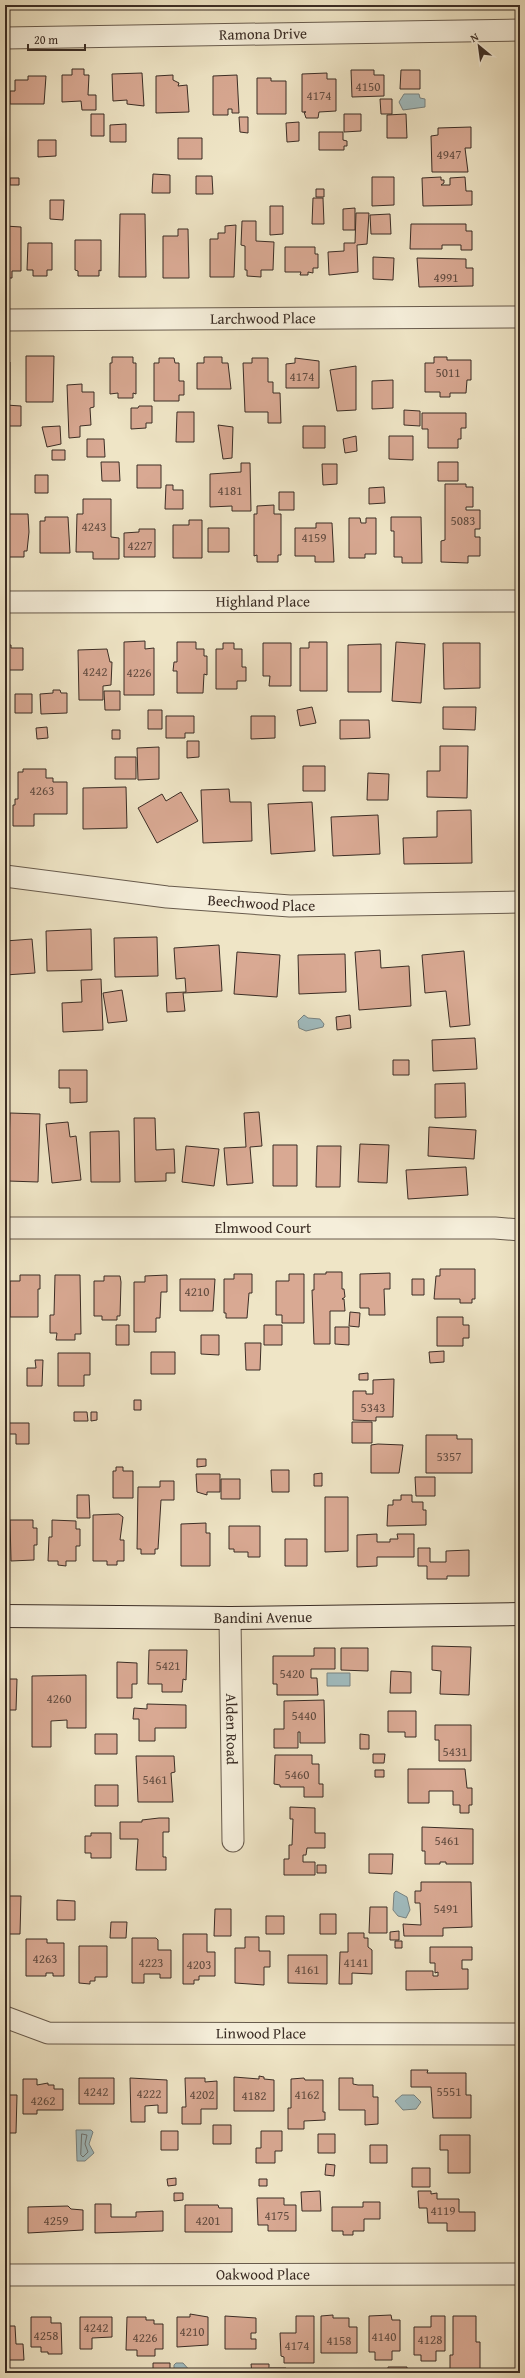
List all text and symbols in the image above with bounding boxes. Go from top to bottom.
street label: Ramona Drive [219,22,307,45]
scale bar [28,26,85,52]
north arrow [459,26,499,66]
text: N [467,28,482,46]
text: 20 m [34,31,58,48]
house number: 4150 [355,77,381,96]
house number: 4174 [306,86,332,105]
house number: 4947 [436,145,462,164]
house number: 4991 [433,268,459,287]
street label: Larchwood Place [210,307,316,329]
house number: 5011 [435,363,461,382]
house number: 4174 [289,367,315,386]
house number: 4181 [217,481,243,500]
house number: 5083 [450,511,476,530]
house number: 4243 [81,517,107,536]
house number: 4159 [301,528,327,547]
house number: 4227 [127,536,153,555]
street label: Highland Place [216,590,310,612]
house number: 4242 [82,662,108,681]
house number: 4226 [126,663,152,682]
house number: 4263 [29,781,55,800]
street label: Beechwood Place [207,889,315,916]
street label: Elmwood Court [215,1217,312,1238]
house number: 4210 [184,1282,210,1301]
house number: 5343 [360,1398,386,1417]
house number: 5357 [436,1447,462,1466]
street label: Bandini Avenue [214,1606,312,1628]
house number: 5421 [155,1656,181,1675]
house number: 5420 [279,1664,305,1683]
house number: 4260 [46,1689,72,1708]
street label: Alden Road [221,1693,243,1765]
house number: 5440 [291,1706,317,1725]
house number: 5431 [442,1742,468,1761]
house number: 5460 [284,1765,310,1784]
house number: 5461 [142,1770,168,1789]
house number: 5461 [434,1831,460,1850]
house number: 5491 [433,1899,459,1918]
house number: 4263 [32,1949,58,1968]
house number: 4223 [138,1953,164,1972]
house number: 4141 [343,1953,369,1972]
house number: 4203 [186,1955,212,1974]
house number: 4161 [294,1960,320,1979]
street label: Linwood Place [216,2022,306,2044]
house number: 4242 [83,2082,109,2101]
house number: 5551 [436,2082,462,2101]
house number: 4222 [136,2084,162,2103]
house number: 4202 [189,2085,215,2104]
house number: 4162 [294,2085,320,2104]
house number: 4182 [241,2086,267,2105]
house number: 4262 [30,2091,56,2110]
house number: 4119 [430,2201,456,2220]
house number: 4175 [264,2206,290,2225]
house number: 4259 [43,2211,69,2230]
house number: 4201 [195,2211,221,2230]
street label: Oakwood Place [216,2263,310,2285]
house number: 4242 [83,2318,109,2337]
house number: 4210 [179,2322,205,2341]
house number: 4258 [33,2326,59,2345]
house number: 4140 [371,2327,397,2346]
house number: 4226 [132,2328,158,2347]
house number: 4128 [417,2330,443,2349]
house number: 4158 [326,2331,352,2350]
house number: 4174 [284,2336,310,2355]

